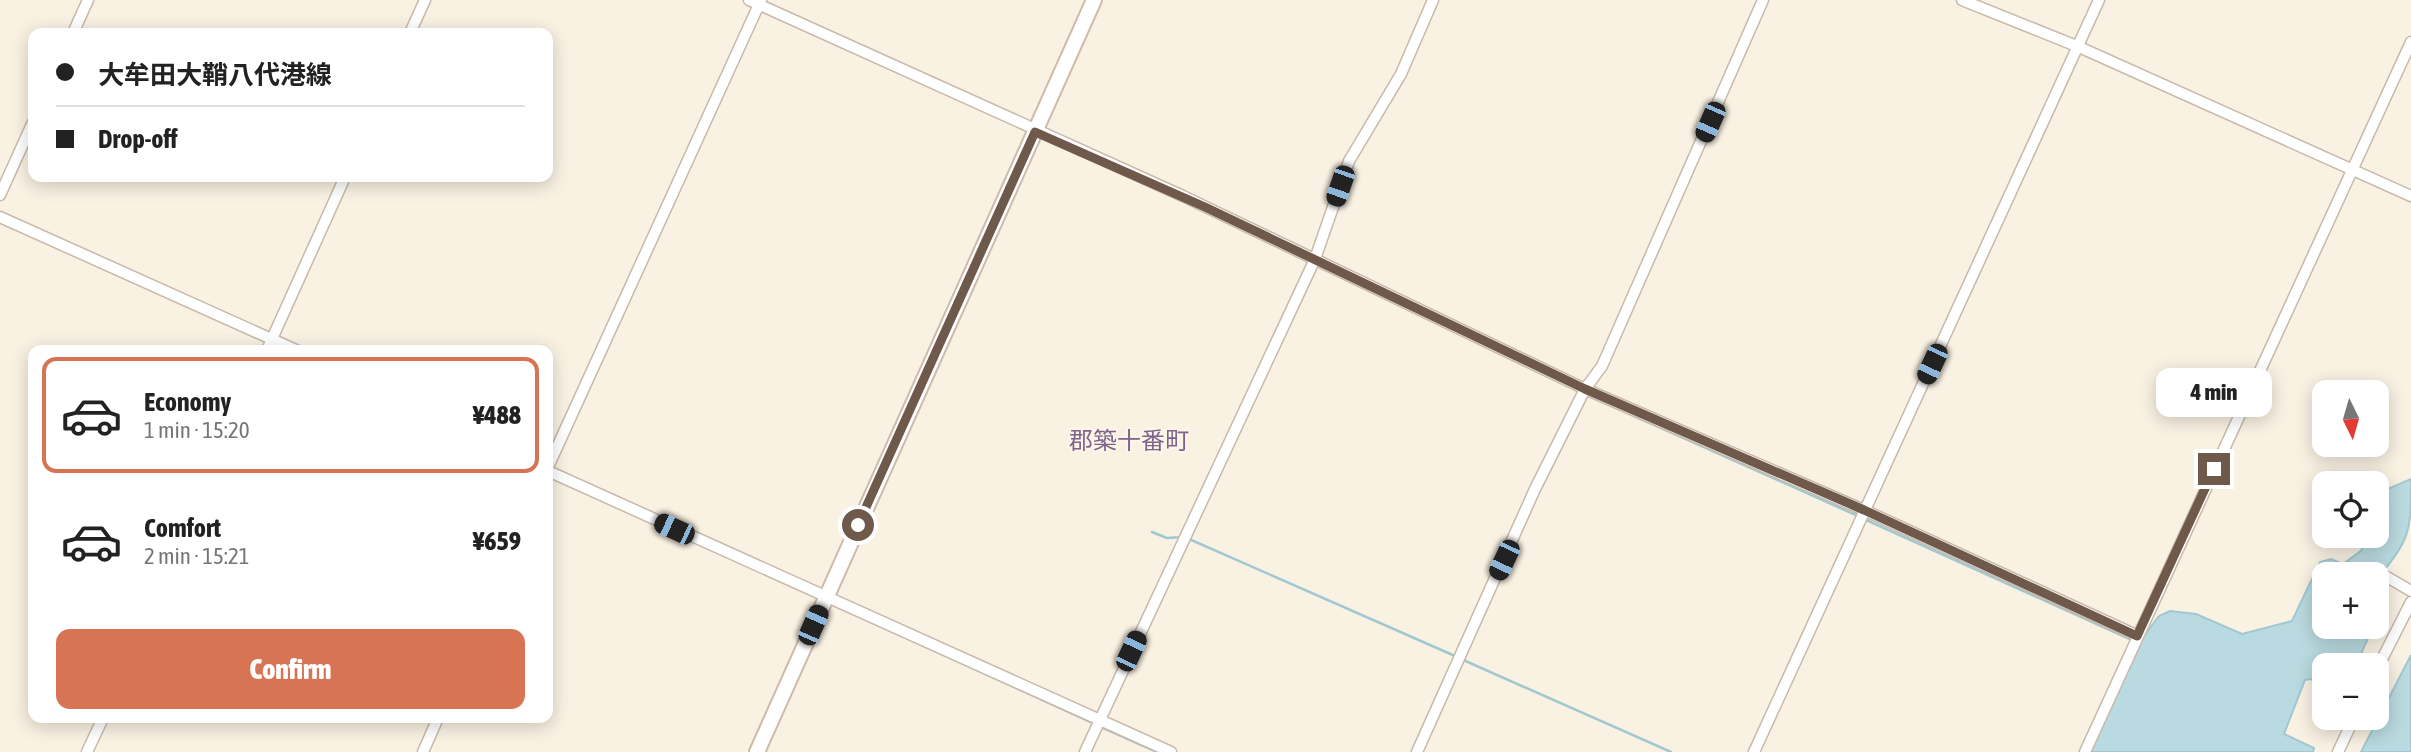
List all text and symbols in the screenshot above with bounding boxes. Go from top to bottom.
text: 大牟田大鞘八代港線 [98,60,332,90]
car [1692,99,1729,145]
text: Drop-off [98,124,178,154]
car [1324,163,1357,209]
car [1914,341,1951,387]
callout: 4 min [2156,368,2272,416]
text: 4 min [2191,379,2237,405]
north arrow [2312,380,2389,457]
map controls [2312,380,2389,730]
icon: car [60,384,123,447]
text: Economy [144,387,231,417]
text: ¥488 [473,400,521,430]
text: 1 min · 15:20 [144,417,250,443]
district label: 郡築十番町 [1069,427,1189,454]
route end [2198,453,2230,485]
button: locate [2312,471,2389,548]
route start [842,509,874,541]
icon: car [60,510,123,573]
car [651,511,698,547]
text: Comfort [144,513,221,543]
text: ¥659 [473,526,521,556]
car [1486,537,1523,583]
text: 2 min · 15:21 [144,543,250,569]
button: + [2312,562,2389,639]
car [795,602,832,648]
car [1113,628,1150,674]
button: Confirm [56,629,525,709]
button: − [2312,653,2389,730]

